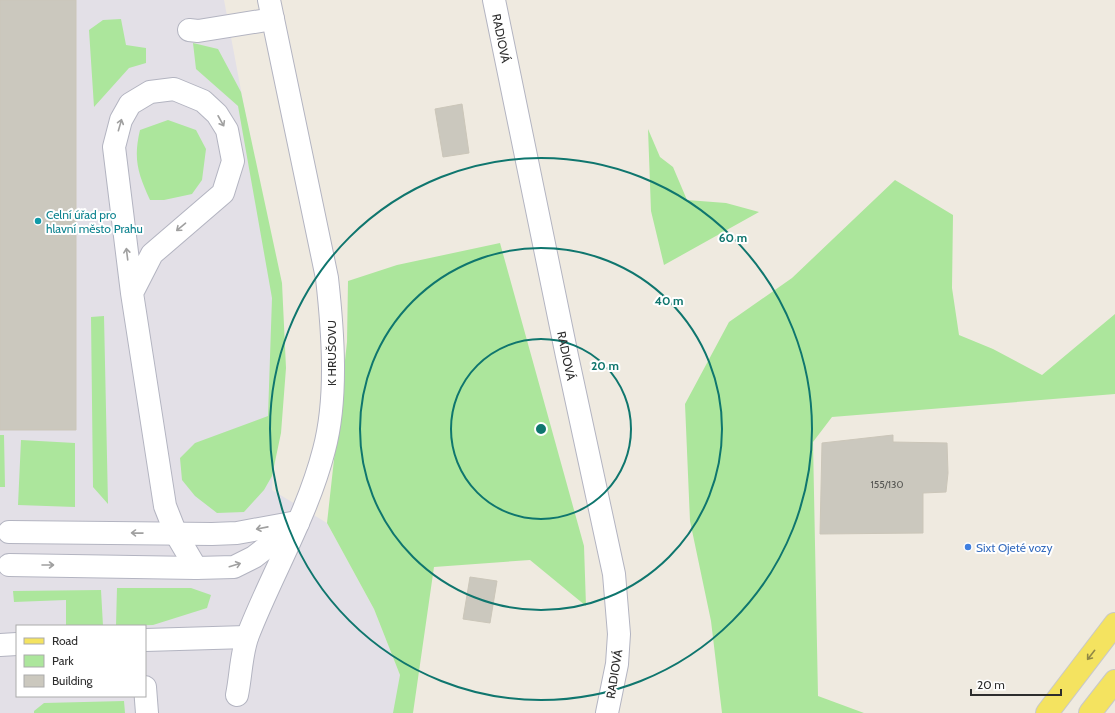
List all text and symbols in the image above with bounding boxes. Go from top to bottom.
street label: RADIOVÁ [489,12,514,65]
one-way arrow [218,115,226,127]
one-way arrow [117,119,124,132]
place label: Celní úřad pro hlavní město Prahu [46,207,143,236]
marker: Celní úřad pro hlavní město Prahu [33,216,43,226]
one-way arrow [176,223,186,232]
text: 60 m [719,230,747,245]
one-way arrow [124,248,131,261]
text: 40 m [654,293,684,308]
street label: K HRUŠOVU [324,320,339,386]
street label: RADIOVÁ [555,330,580,382]
text: 20 m [591,358,619,373]
centre of rings [534,422,548,436]
house number: 155/130 [871,478,903,491]
one-way arrow [255,524,268,532]
one-way arrow [131,529,144,537]
place label: Sixt Ojeté vozy [976,540,1053,555]
marker: Sixt Ojeté vozy [963,542,973,552]
one-way arrow [41,561,54,569]
one-way arrow [228,561,241,568]
legend [16,625,146,697]
text: Road [52,633,78,648]
street label: RADIOVÁ [603,648,625,700]
one-way arrow [1087,650,1095,661]
text: Park [52,653,74,668]
scale bar [971,671,1061,697]
text: Building [52,673,94,688]
text: 20 m [977,677,1005,692]

